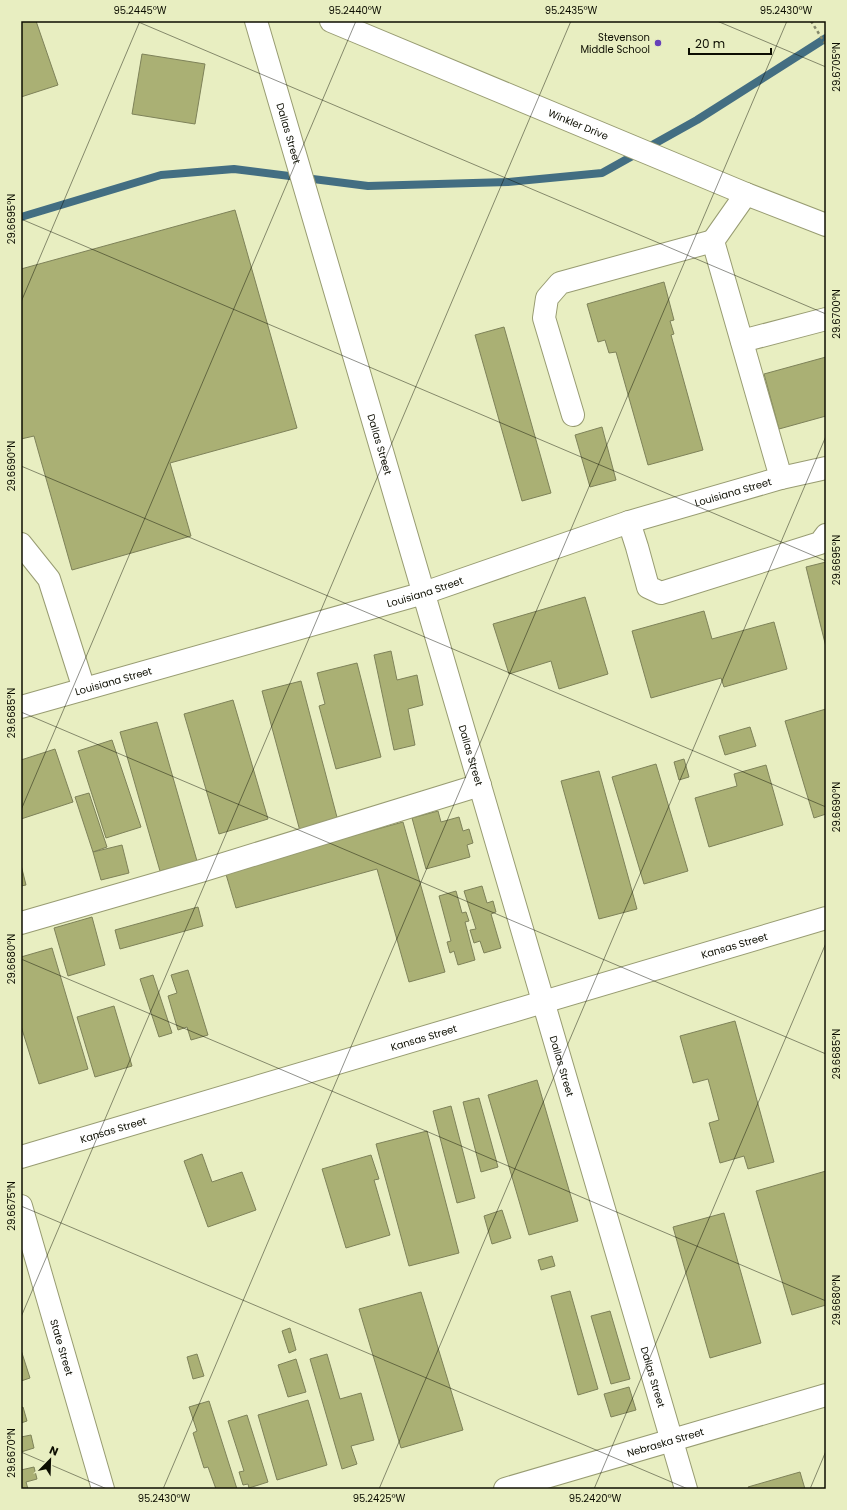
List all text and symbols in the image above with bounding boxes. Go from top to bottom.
text: 95.2445°W [113,3,167,18]
text: 95.2440°W [328,3,382,18]
text: 95.2435°W [545,3,598,18]
text: 95.2430°W [760,3,813,18]
place label: Stevenson Middle School [580,30,650,57]
scale bar [689,30,771,56]
text: 20 m [695,35,725,52]
marker: Stevenson Middle School [653,38,663,48]
text: 29.6705°N [829,42,844,92]
street label: Dallas Street [273,101,305,166]
street label: Winkler Drive [546,105,611,143]
text: 29.6695°N [4,194,19,244]
text: 29.6700°N [829,289,844,339]
street label: Dallas Street [364,412,396,477]
text: 29.6690°N [4,441,19,491]
street label: Louisiana Street [693,474,773,510]
text: 29.6695°N [829,535,844,585]
street label: Louisiana Street [385,572,465,611]
street label: Louisiana Street [73,663,154,699]
text: 29.6685°N [4,688,19,738]
street label: Dallas Street [455,723,487,788]
text: 29.6690°N [829,782,844,832]
street label: Kansas Street [699,928,769,962]
text: 29.6680°N [4,934,19,984]
street label: Kansas Street [389,1020,459,1054]
text: 29.6685°N [829,1029,844,1079]
street label: Dallas Street [546,1034,578,1099]
street label: Kansas Street [78,1113,148,1147]
text: 29.6675°N [4,1181,19,1231]
text: 29.6680°N [829,1275,844,1325]
street label: State Street [47,1317,77,1378]
street label: Dallas Street [637,1345,669,1410]
street label: Nebraska Street [625,1424,706,1460]
text: 29.6670°N [4,1428,19,1478]
north arrow [30,1440,70,1480]
text: N [47,1442,61,1460]
text: 95.2430°W [138,1491,191,1506]
text: 95.2425°W [353,1491,406,1506]
text: 95.2420°W [569,1491,622,1506]

